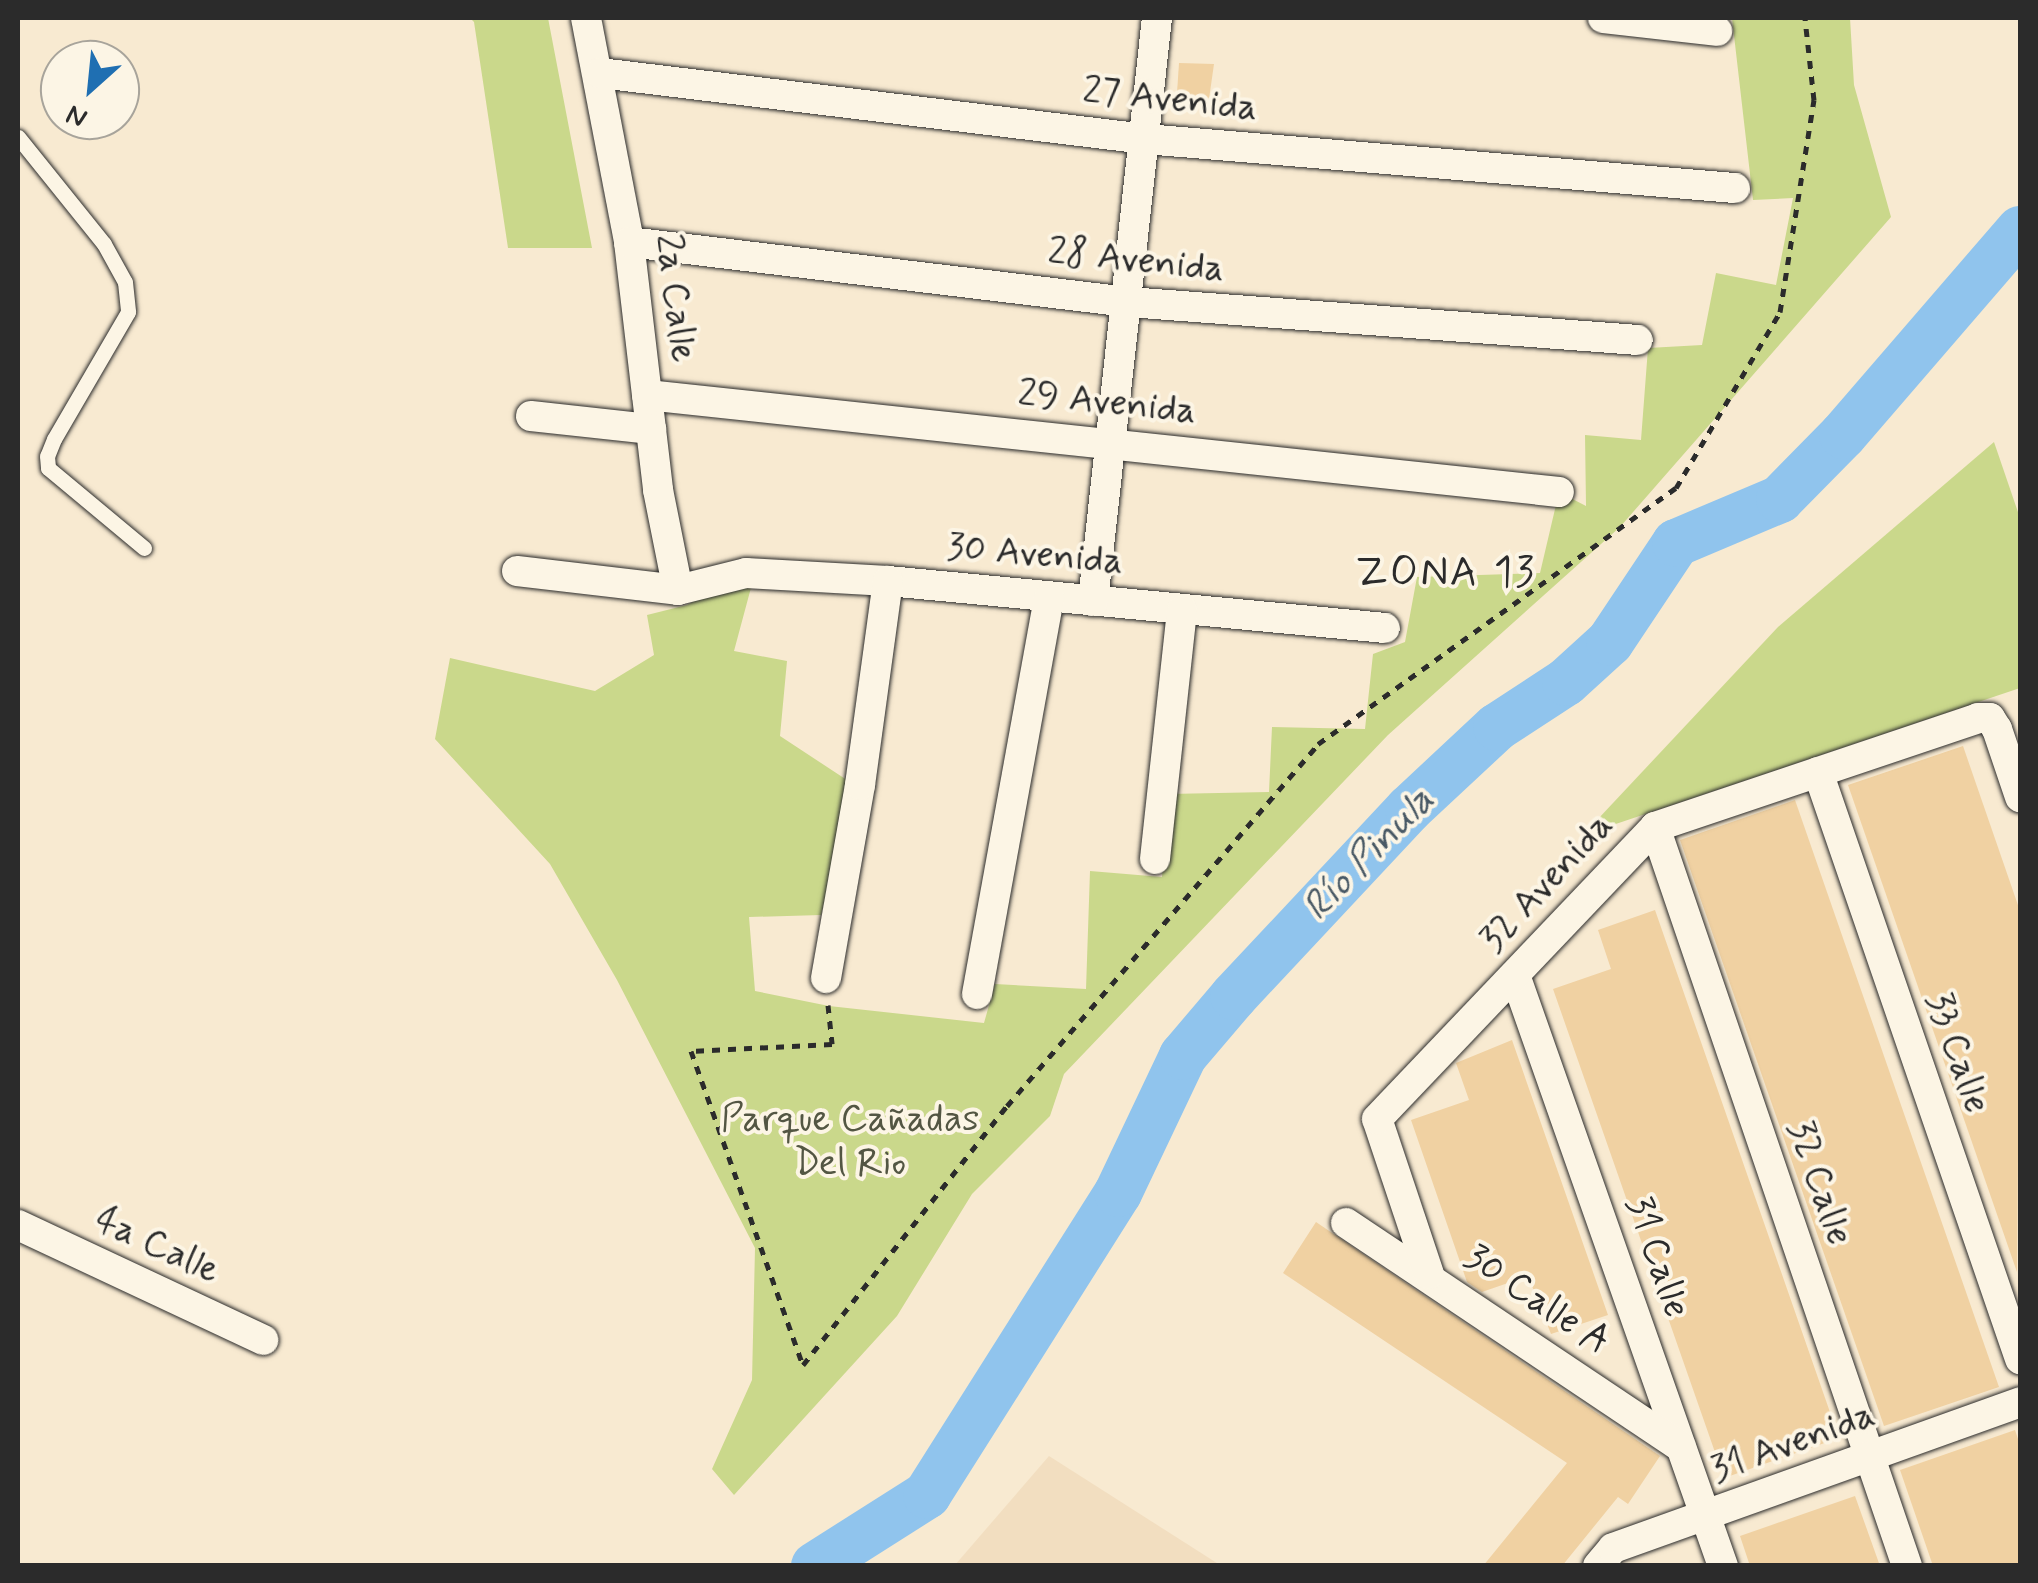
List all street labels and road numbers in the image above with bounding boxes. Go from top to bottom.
street label: 27 Avenida [1080,68,1260,132]
street label: 28 Avenida [1045,229,1227,293]
street label: 2a Calle [644,231,706,365]
street label: 29 Avenida [1016,371,1198,435]
street label: 30 Avenida [945,525,1125,585]
street label: 32 Avenida [1471,803,1623,963]
street label: 33 Calle [1915,986,1999,1120]
street label: 32 Calle [1776,1114,1862,1252]
street label: 31 Calle [1615,1190,1699,1324]
street label: 4a Calle [87,1197,227,1295]
street label: 30 Calle A [1455,1235,1619,1365]
street label: 31 Avenida [1705,1392,1881,1494]

